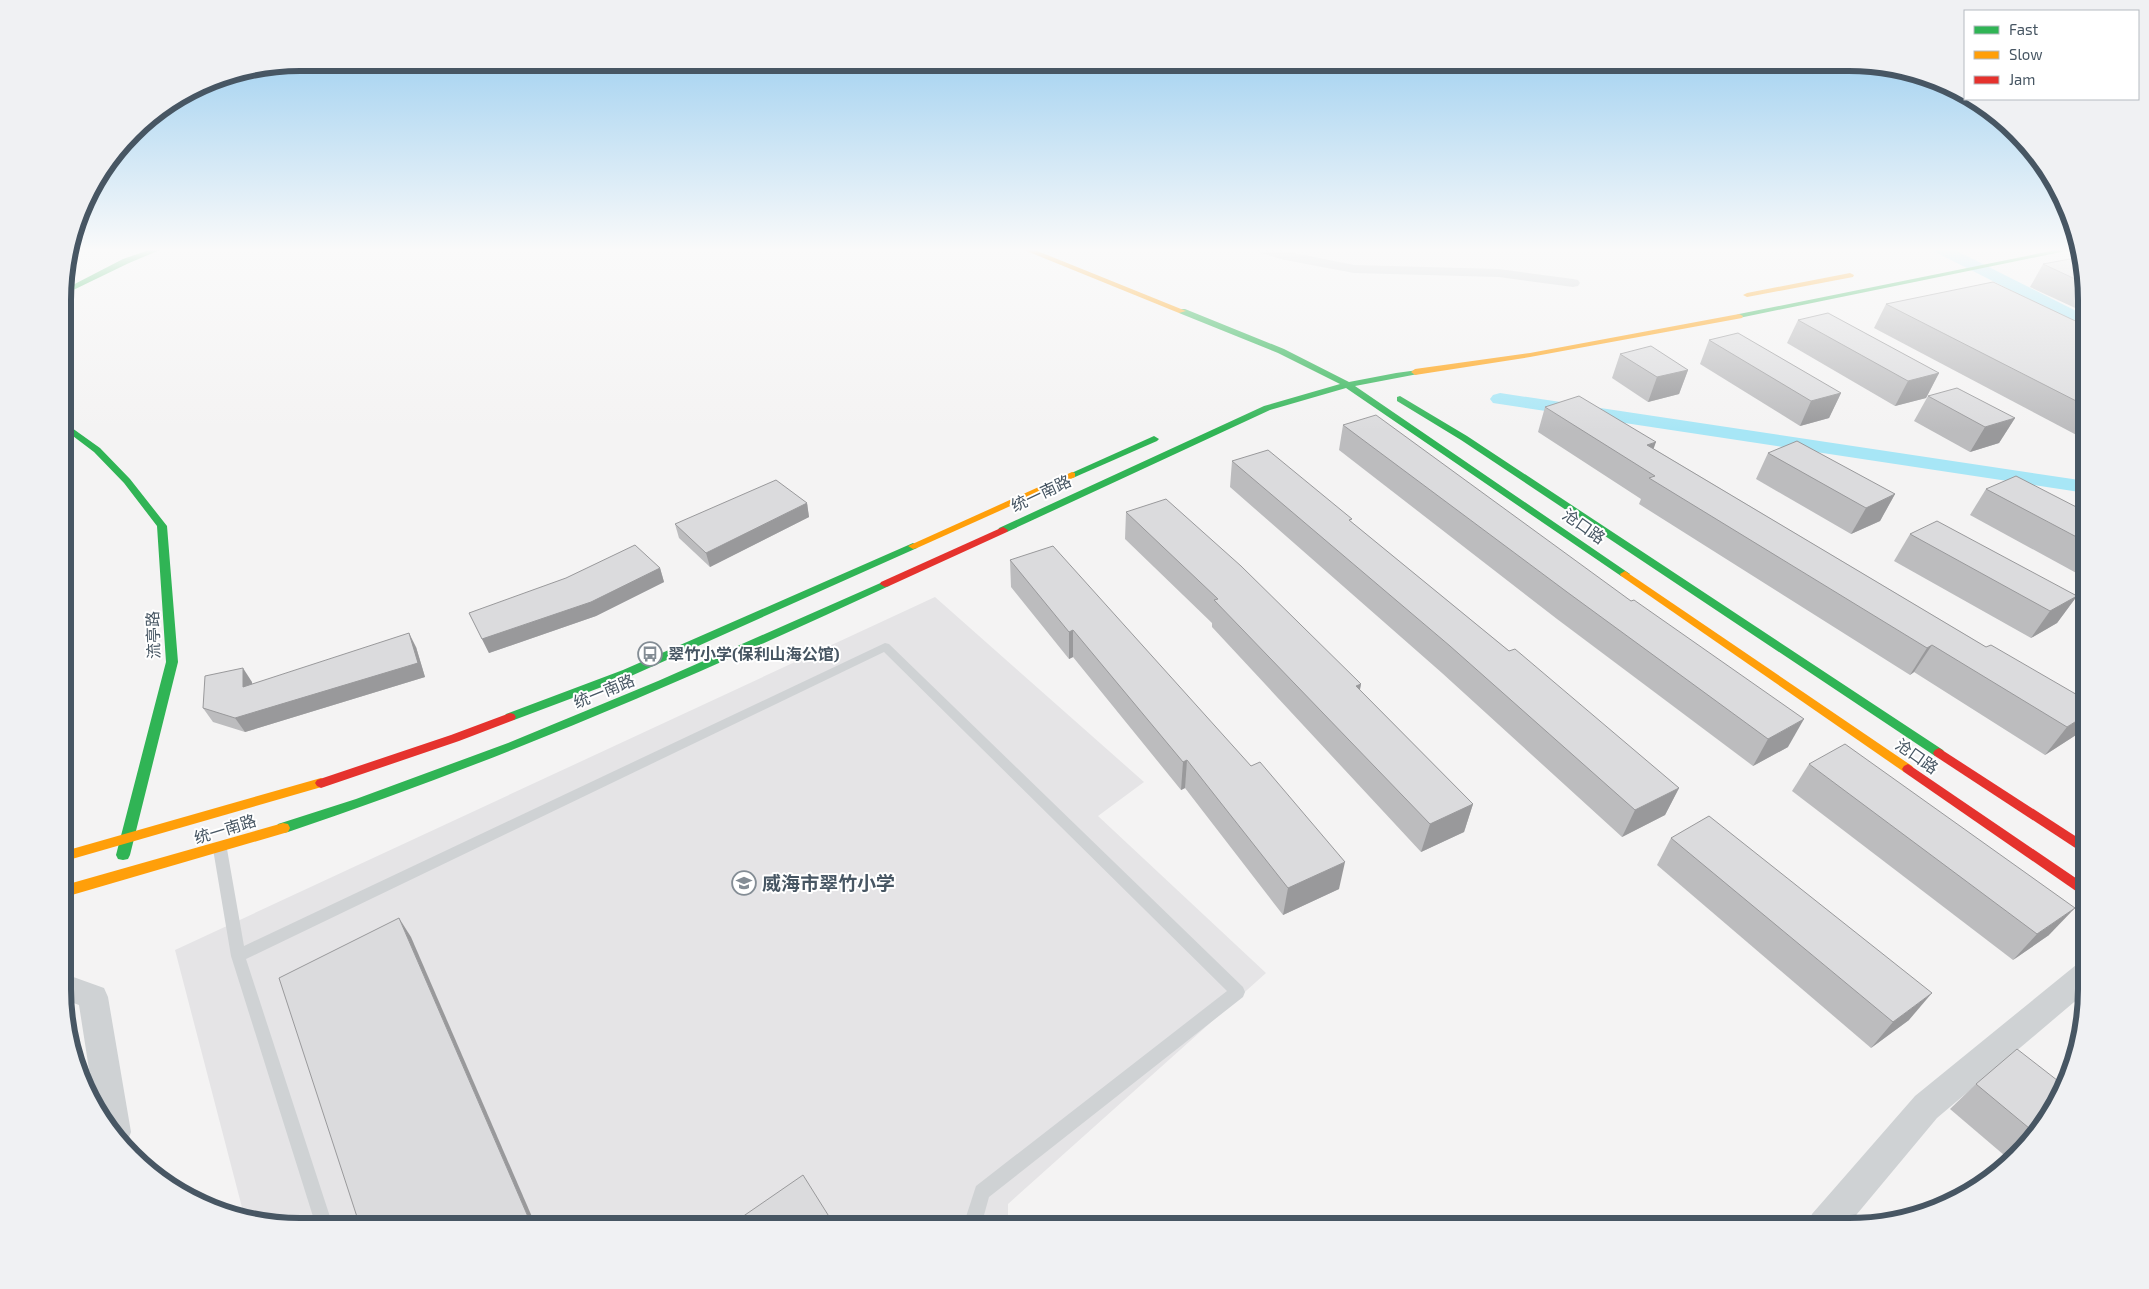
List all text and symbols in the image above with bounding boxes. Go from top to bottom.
legend [1964,10,2139,100]
text: Fast [2009,20,2039,38]
text: Slow [2009,45,2043,63]
text: Jam [2009,70,2035,88]
street label: 统一南路 [1008,470,1074,515]
street label: 沧口路 [1559,504,1609,547]
street label: 流亭路 [142,611,163,659]
bus stop icon: 翠竹小学(保利山海公馆) [637,641,663,667]
place label: 翠竹小学(保利山海公馆) [668,644,840,663]
street label: 统一南路 [571,670,637,711]
street label: 沧口路 [1892,734,1942,777]
street label: 统一南路 [191,810,258,847]
school or university icon: 威海市翠竹小学 [731,870,757,896]
place label: 威海市翠竹小学 [762,871,895,894]

